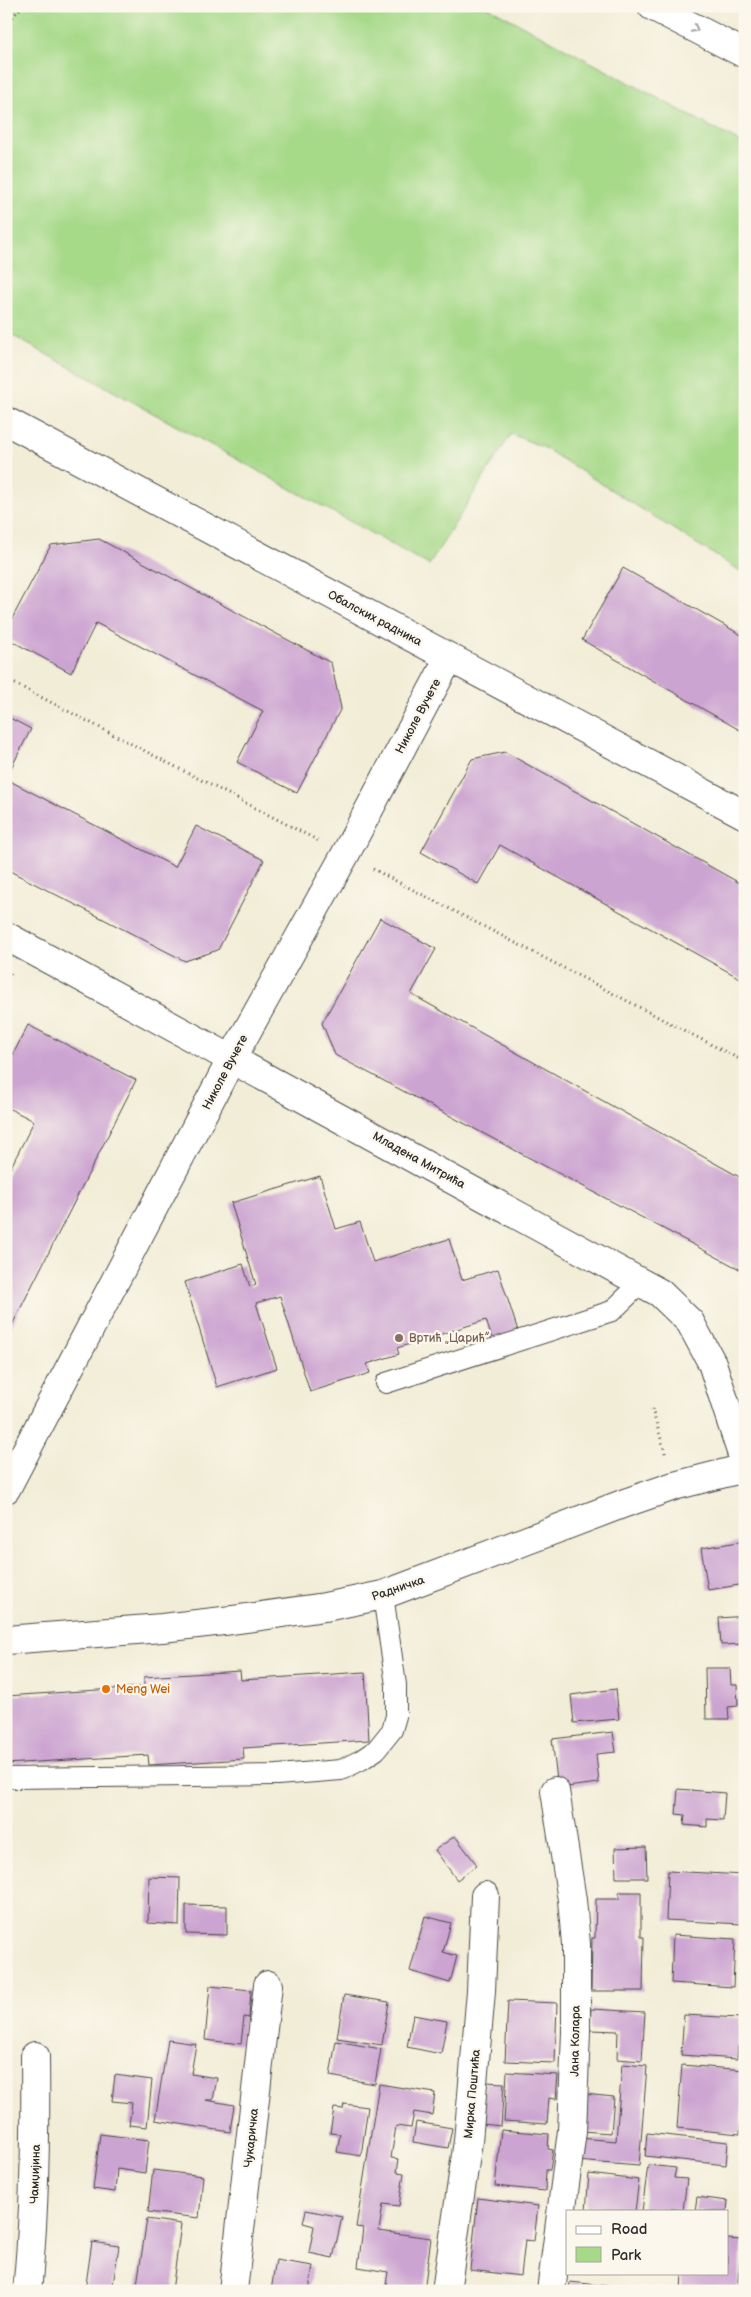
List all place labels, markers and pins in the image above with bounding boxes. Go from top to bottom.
place label: Вртић „Царић” [409,1331,490,1346]
marker: Вртић „Царић” [393,1332,405,1344]
place label: Meng Wei [116,1682,170,1697]
marker: Meng Wei [100,1683,112,1695]

